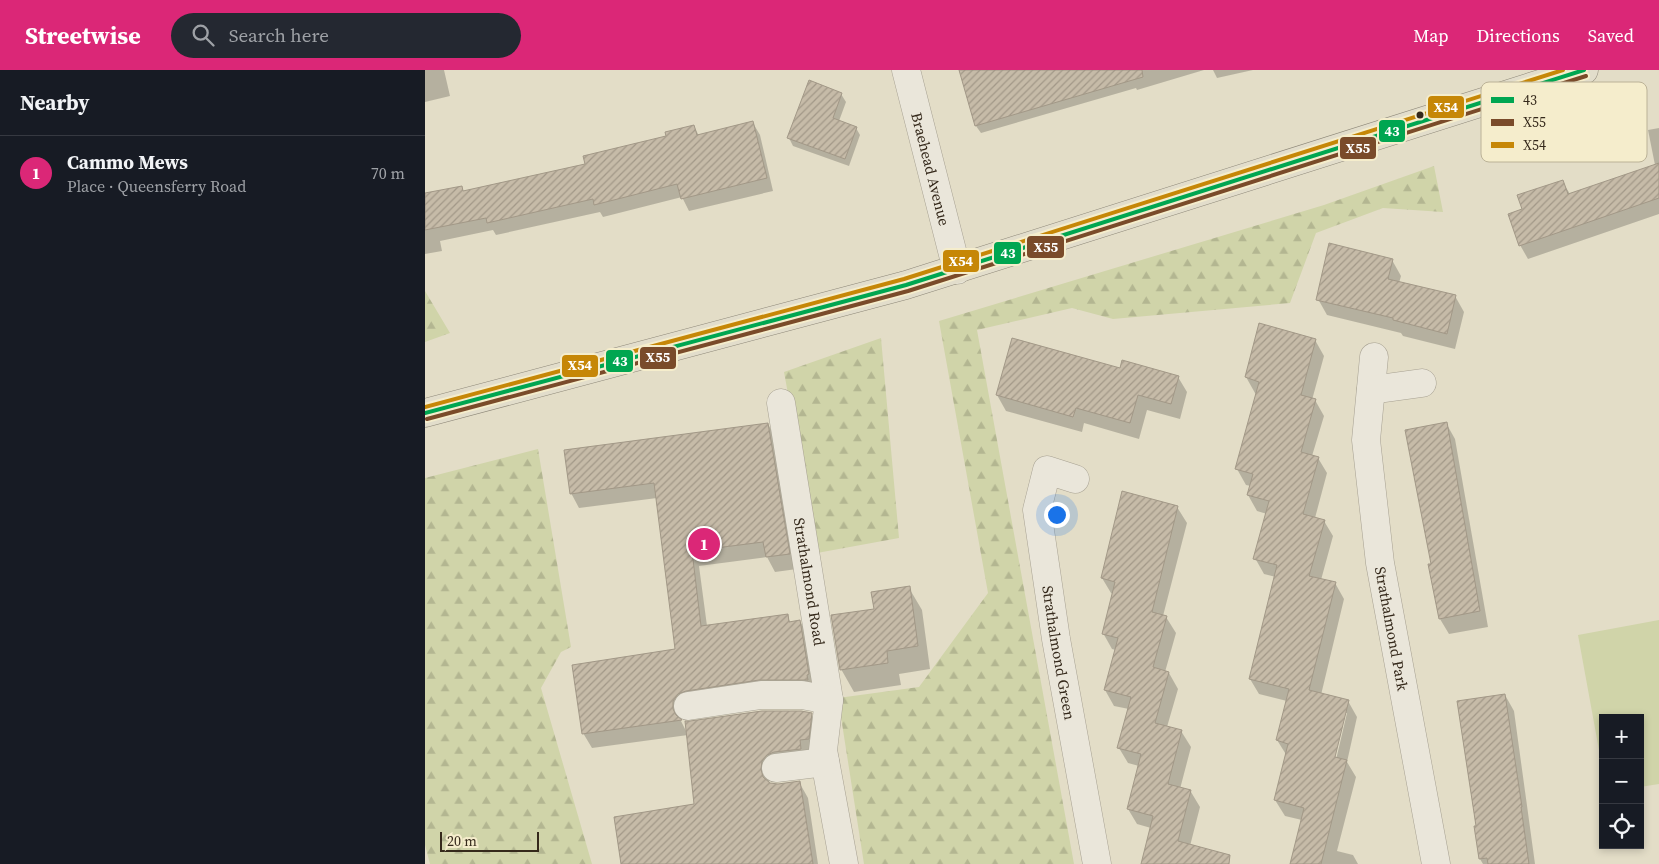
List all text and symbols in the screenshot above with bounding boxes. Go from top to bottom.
search box [171,13,521,58]
text: Streetwise [25,19,141,52]
icon: search [189,21,217,49]
text: Search here [229,22,329,48]
text: Map [1413,23,1449,48]
text: Directions [1477,23,1560,48]
text: Saved [1588,23,1634,48]
legend [1481,82,1647,162]
text: Nearby [20,88,90,117]
text: 43 [1523,90,1537,110]
line badge: X54 [1427,95,1465,119]
text: X54 [1434,97,1459,117]
street label: Braehead Avenue [907,110,956,228]
unlabelled marker [1415,110,1425,120]
text: X55 [1523,112,1546,132]
line badge: 43 [1378,119,1406,143]
text: 43 [1384,121,1400,141]
text: X54 [1523,135,1546,155]
line badge: X55 [1339,136,1377,160]
text: X55 [1346,138,1371,158]
text: Cammo Mews [67,149,188,175]
text: 1 [32,162,40,184]
text: 70 m [371,162,405,184]
text: Place · Queensferry Road [67,175,246,197]
line badge: X55 [1026,235,1065,259]
text: X55 [1034,237,1059,257]
line badge: 43 [993,241,1022,265]
text: 43 [1000,243,1016,263]
line badge: X54 [942,249,980,273]
text: X54 [949,251,974,271]
line badge: X55 [639,346,677,370]
text: X55 [646,347,671,367]
line badge: 43 [605,349,634,373]
text: 43 [612,351,628,371]
line badge: X54 [561,354,599,378]
text: X54 [568,355,593,375]
your location [1044,502,1070,528]
street label: Strathalmond Road [789,516,831,648]
pin: 1 [688,525,720,563]
street label: Strathalmond Park [1370,565,1414,693]
street label: Strathalmond Green [1038,584,1081,722]
map controls [1599,714,1644,849]
button: + [1599,714,1644,759]
button: − [1599,759,1644,804]
button: locate [1599,804,1644,849]
scale bar [440,829,539,852]
text: 20 m [447,831,477,851]

